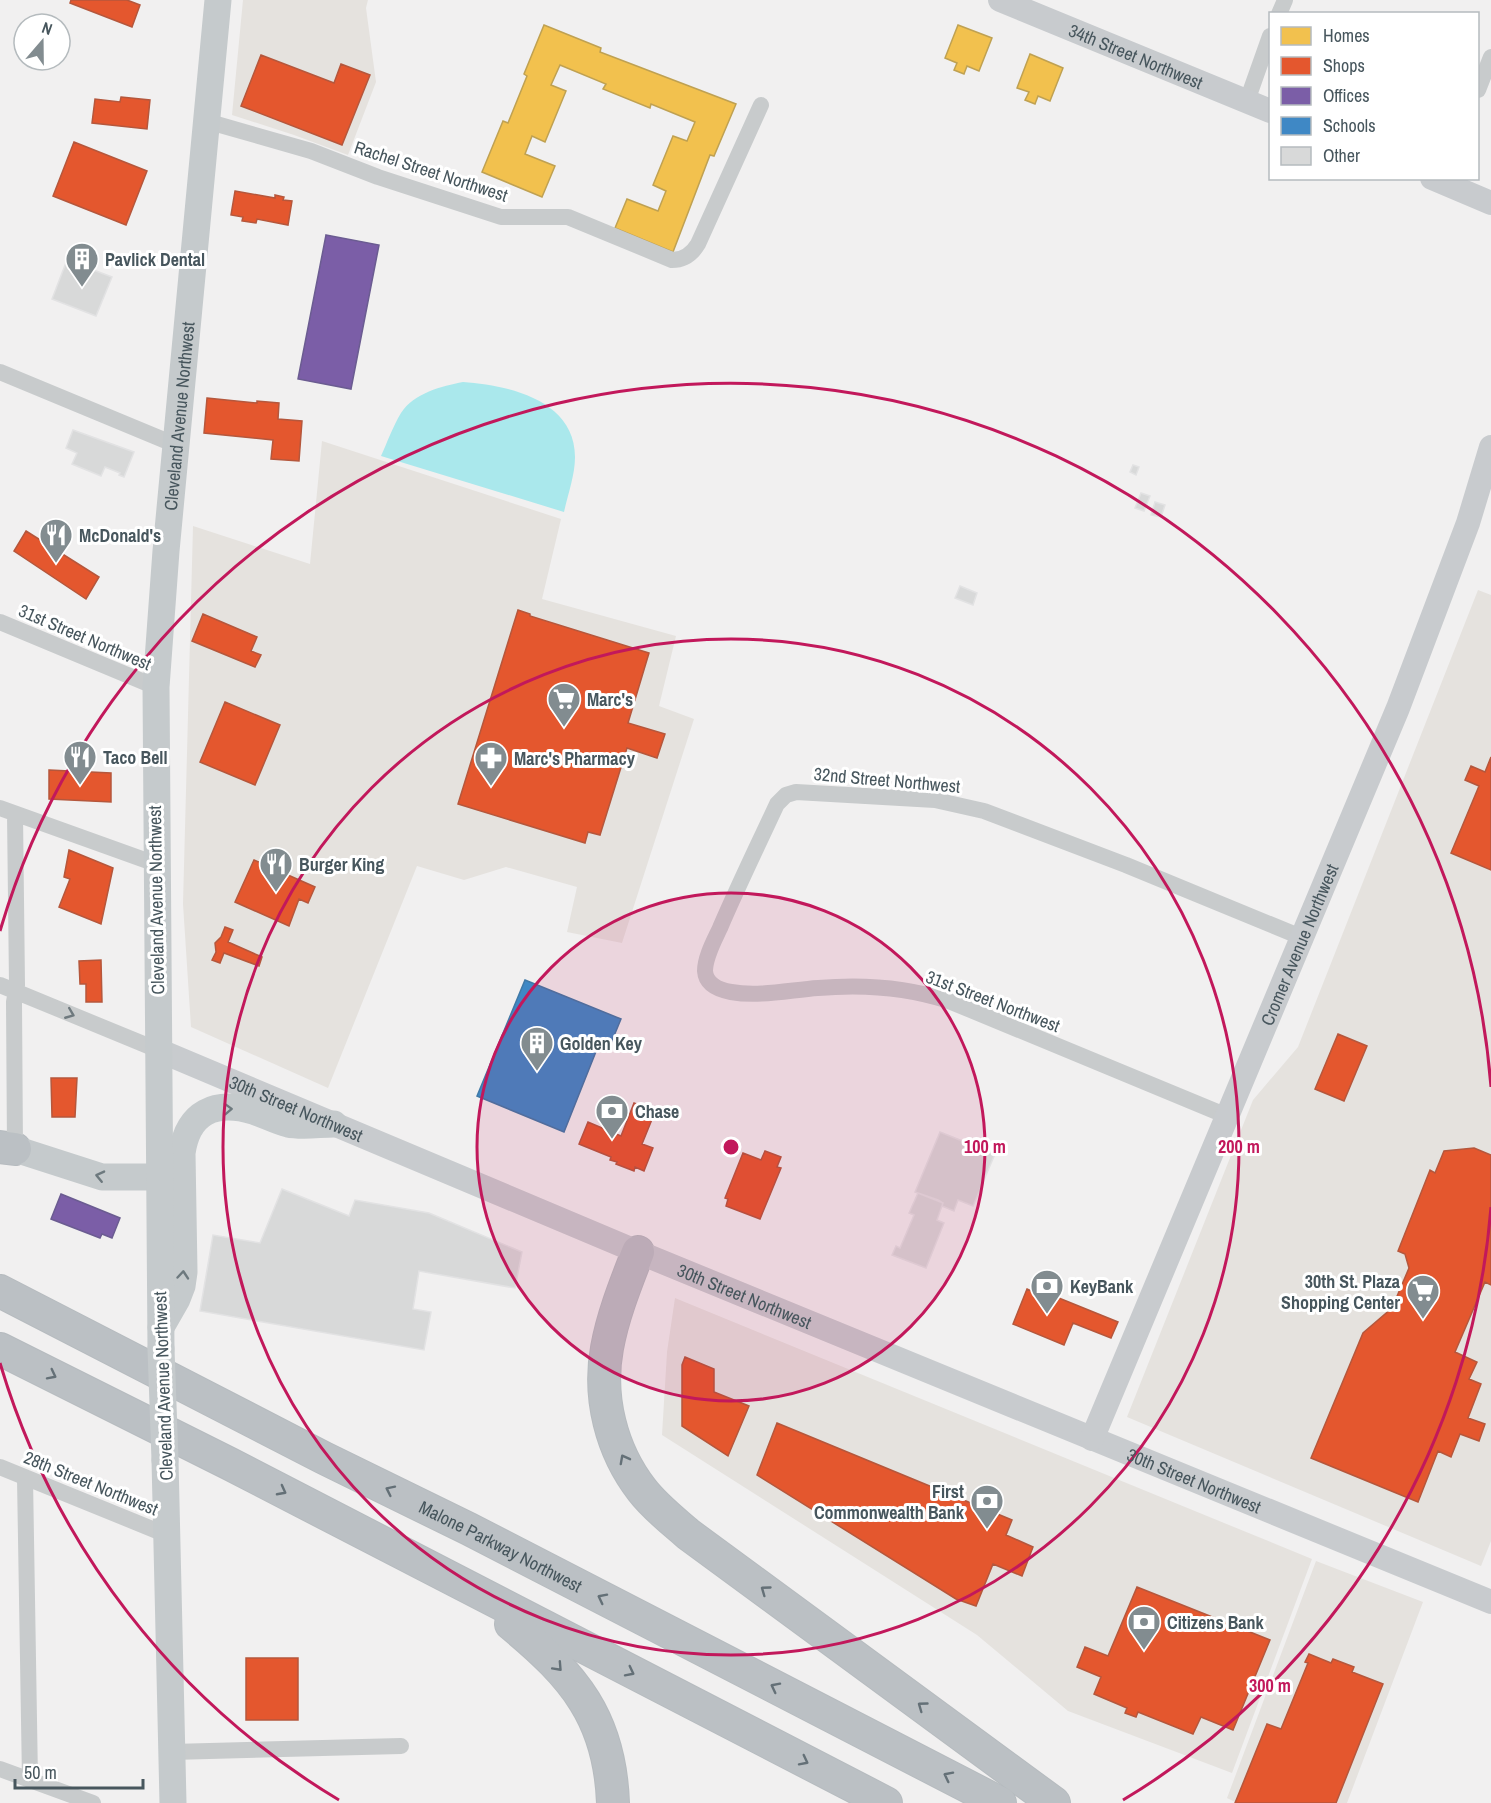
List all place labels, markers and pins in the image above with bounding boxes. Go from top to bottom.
building icon: Pavlick Dental [64,241,100,288]
place label: Pavlick Dental [105,247,205,272]
restaurant icon: McDonald's [38,517,74,564]
place label: McDonald's [79,523,161,548]
supermarket icon: Marc's [546,681,582,728]
place label: Marc's [587,687,633,712]
restaurant icon: Taco Bell [62,739,98,786]
pharmacy icon: Marc's Pharmacy [473,740,509,787]
place label: Taco Bell [103,745,168,770]
place label: Marc's Pharmacy [514,746,636,771]
restaurant icon: Burger King [258,846,294,893]
place label: Burger King [299,852,384,877]
building icon: Golden Key [519,1025,555,1072]
place label: Golden Key [560,1031,643,1056]
bank icon: Chase [594,1093,630,1140]
place label: Chase [635,1099,679,1124]
centre of rings [721,1137,741,1157]
bank icon: KeyBank [1029,1268,1065,1315]
place label: 30th St. Plaza Shopping Center [1281,1269,1401,1315]
supermarket icon: 30th St. Plaza Shopping Center [1405,1273,1441,1320]
place label: KeyBank [1070,1274,1134,1299]
place label: First Commonwealth Bank [814,1479,965,1525]
bank icon: First Commonwealth Bank [969,1483,1005,1530]
bank icon: Citizens Bank [1126,1604,1162,1651]
place label: Citizens Bank [1167,1610,1265,1635]

